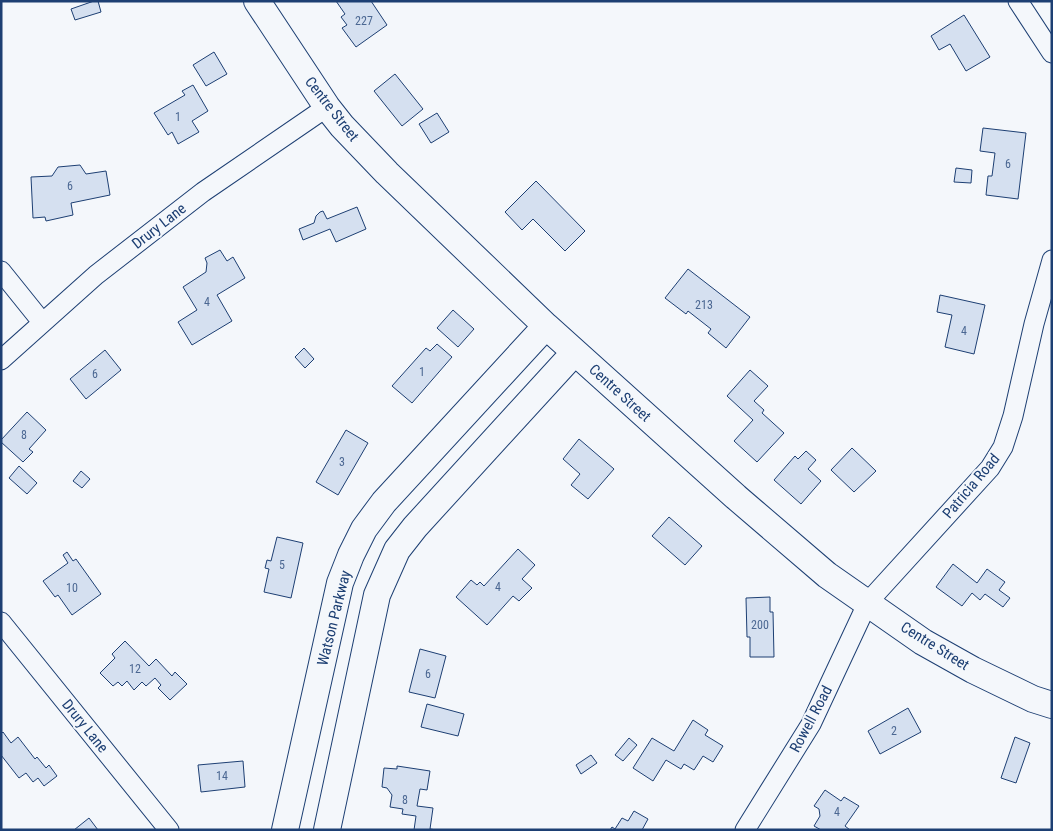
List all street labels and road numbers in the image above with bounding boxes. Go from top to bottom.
street label: Centre Street [301,73,363,145]
street label: Drury Lane [128,199,190,253]
street label: Centre Street [585,360,655,426]
street label: Patricia Road [939,450,1003,522]
street label: Watson Parkway [313,568,355,668]
street label: Centre Street [897,618,973,674]
street label: Rowell Road [786,683,836,755]
street label: Drury Lane [58,696,112,756]

